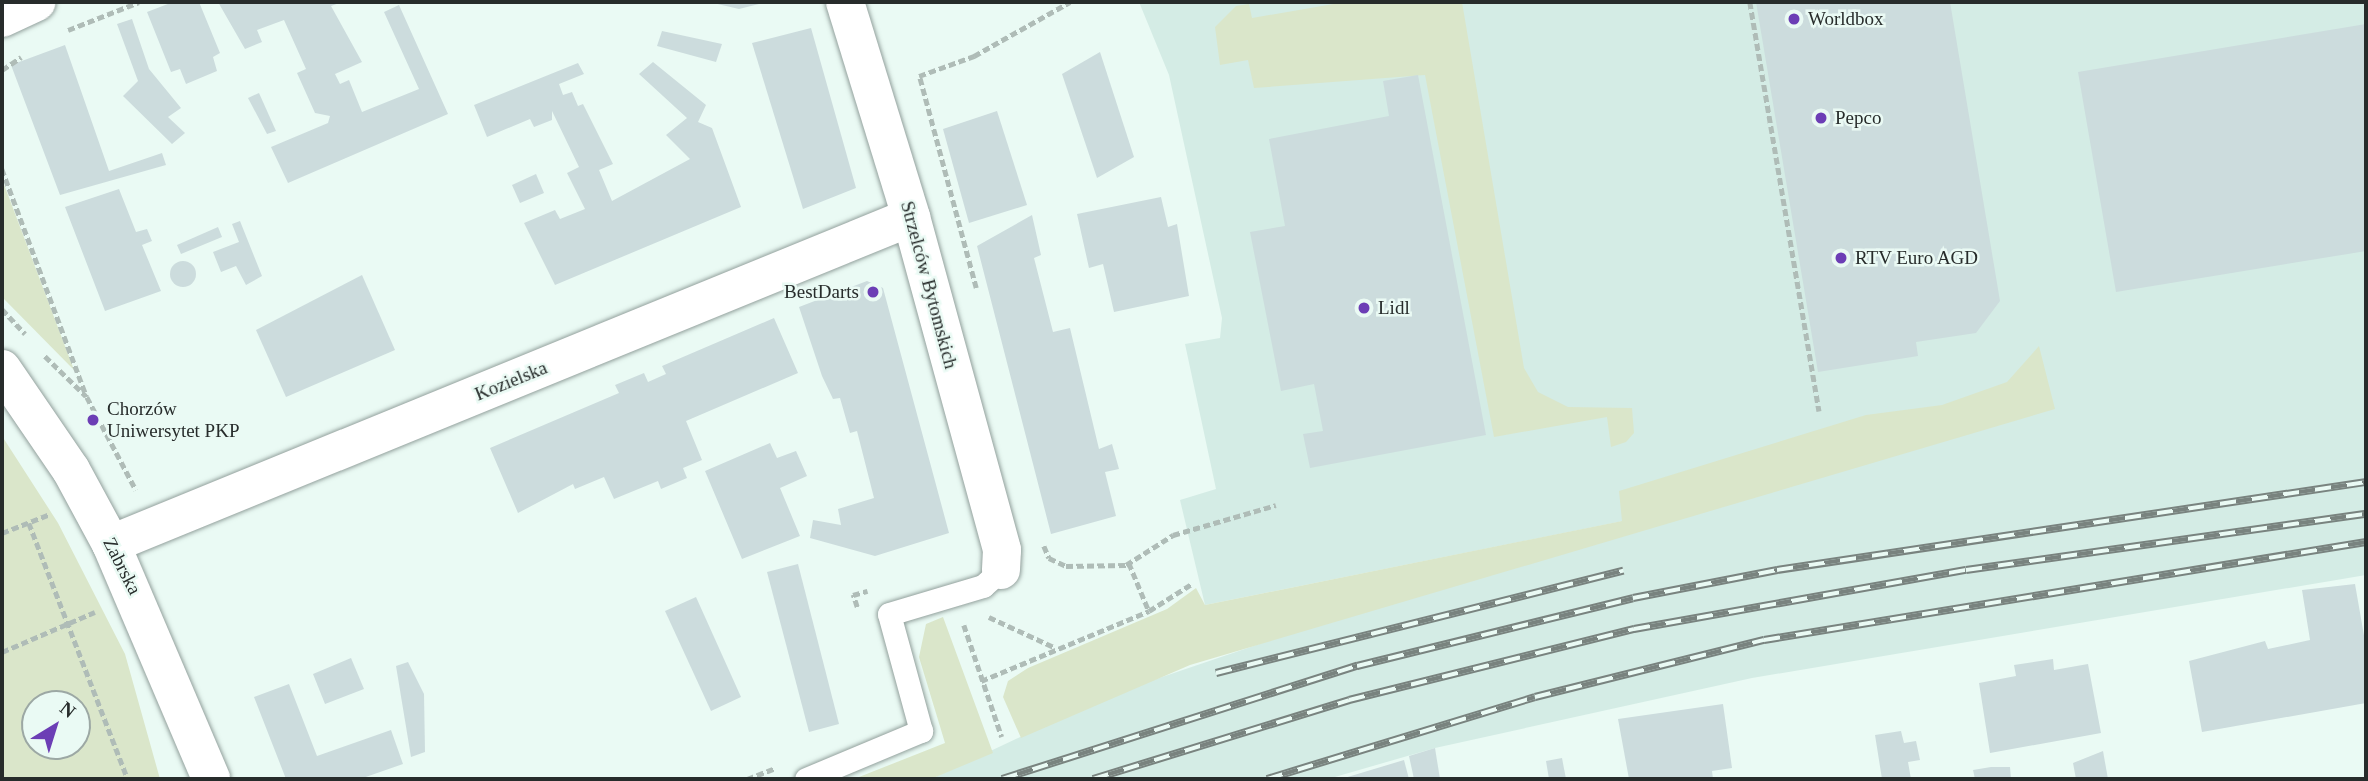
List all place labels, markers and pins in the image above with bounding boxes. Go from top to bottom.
place label: Worldbox [1808,8,1884,30]
marker: Worldbox [1786,11,1802,27]
place label: Pepco [1835,107,1881,129]
marker: Pepco [1813,110,1829,126]
place label: RTV Euro AGD [1855,247,1979,269]
marker: RTV Euro AGD [1833,250,1849,266]
place label: BestDarts [784,281,859,303]
marker: BestDarts [865,284,881,300]
place label: Lidl [1378,297,1410,319]
marker: Lidl [1356,300,1372,316]
place label: Chorzów Uniwersytet PKP [107,398,239,442]
marker: Chorzów Uniwersytet PKP [85,412,101,428]

